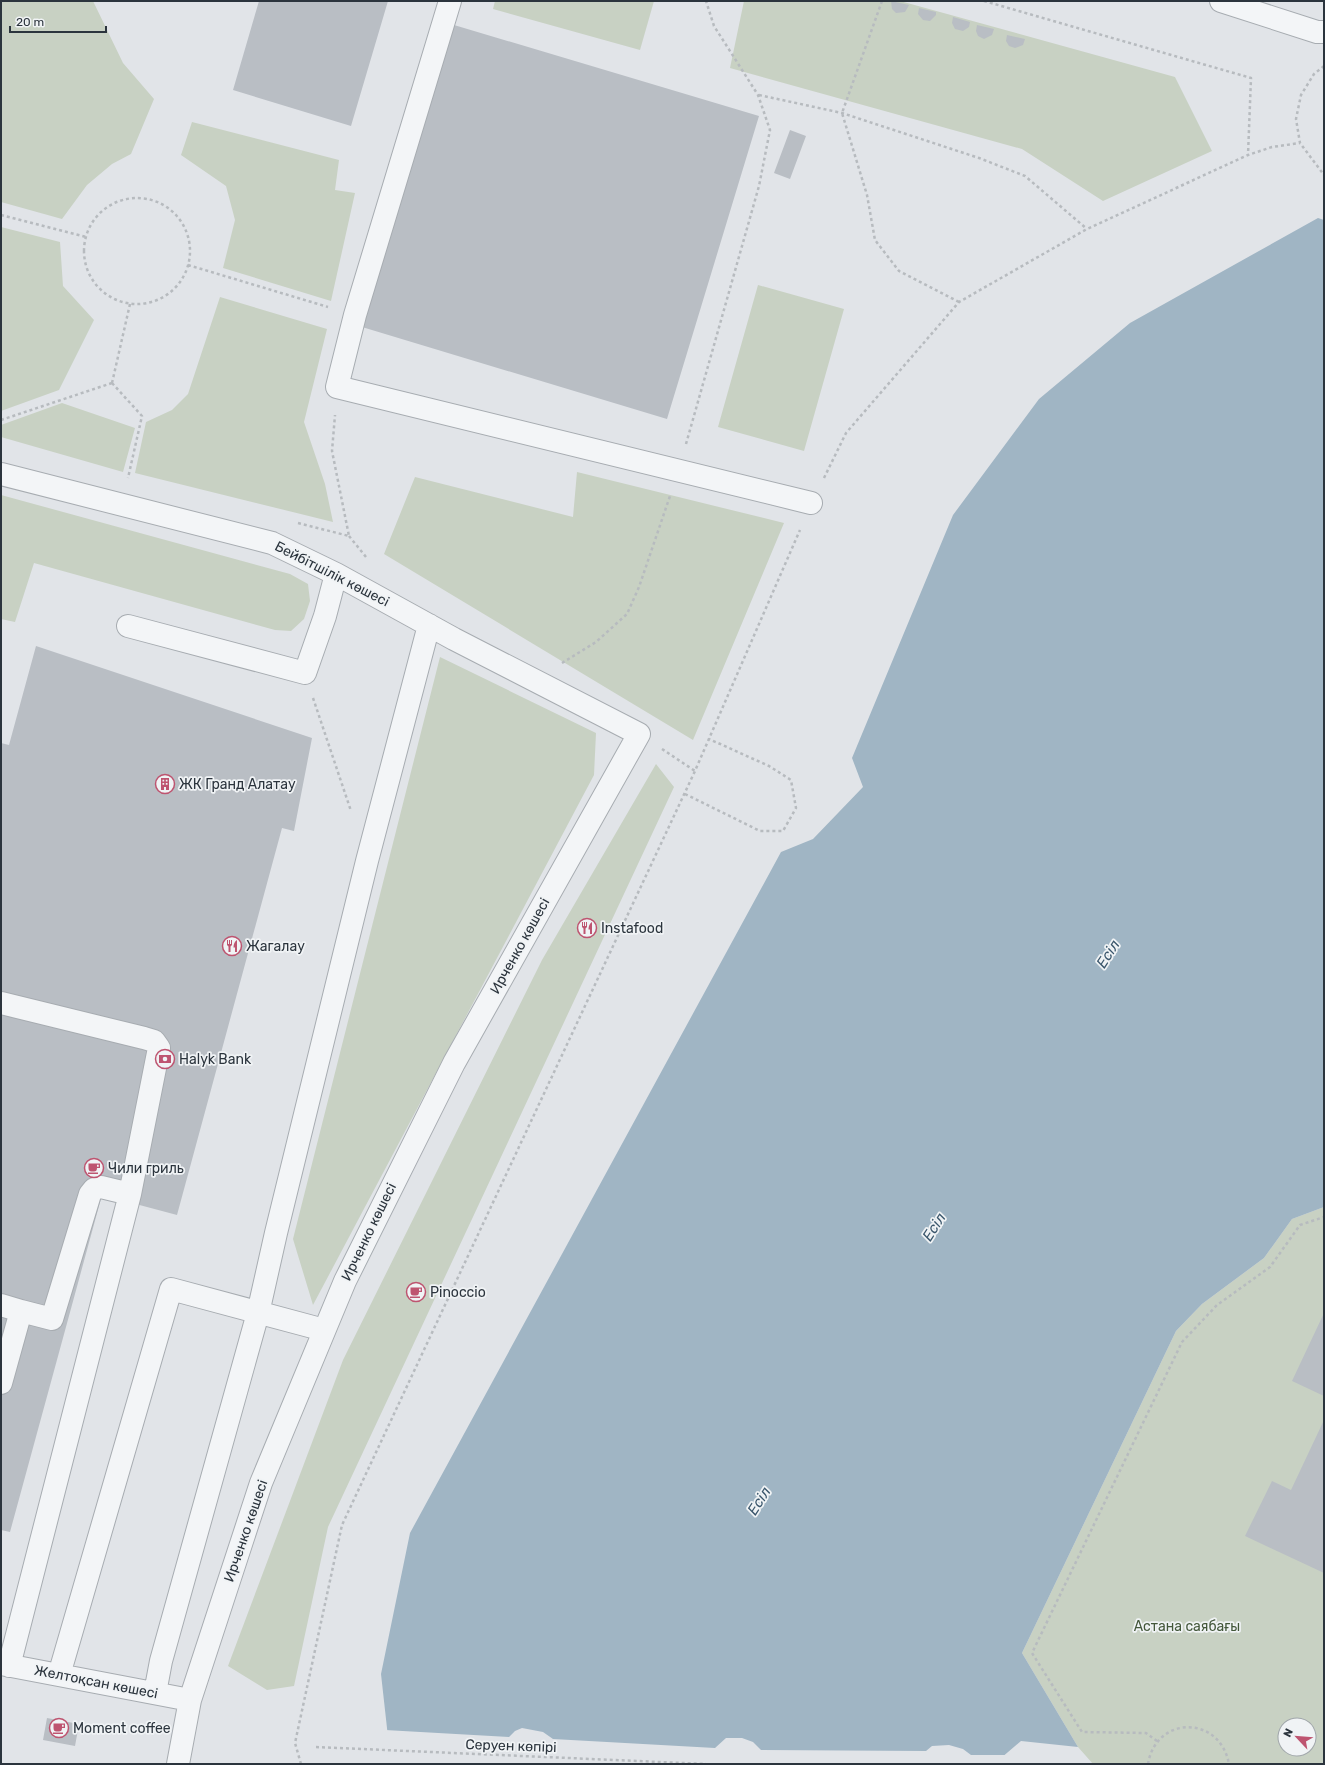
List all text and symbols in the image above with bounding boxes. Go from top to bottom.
scale bar [10,8,106,34]
text: 20 m [16,15,44,29]
street label: Бейбітшілік көшесі [272,538,392,610]
building icon: ЖК Гранд Алатау [154,773,176,795]
place label: ЖК Гранд Алатау [179,776,296,793]
street label: Ирченко көшесі [487,895,553,997]
restaurant icon: Instafood [576,917,598,939]
place label: Instafood [601,920,663,937]
restaurant icon: Жагалау [221,935,243,957]
water label: Есіл [1092,936,1124,971]
place label: Жагалау [246,938,305,955]
bank icon: Halyk Bank [154,1048,176,1070]
place label: Halyk Bank [179,1051,252,1068]
cafe icon: Чили гриль [83,1157,105,1179]
place label: Чили гриль [108,1160,184,1177]
street label: Ирченко көшесі [338,1180,400,1284]
water label: Есіл [918,1209,950,1244]
cafe icon: Pinoccio [405,1281,427,1303]
place label: Pinoccio [430,1284,486,1301]
street label: Ирченко көшесі [221,1478,271,1584]
water label: Есіл [743,1483,775,1518]
park label: Астана саябағы [1134,1618,1240,1635]
street label: Желтоқсан көшесі [33,1662,159,1702]
cafe icon: Moment coffee [48,1717,70,1739]
north arrow [1277,1717,1317,1757]
place label: Moment coffee [73,1720,171,1737]
text: N [1281,1726,1296,1739]
street label: Серуен көпірі [465,1736,557,1756]

